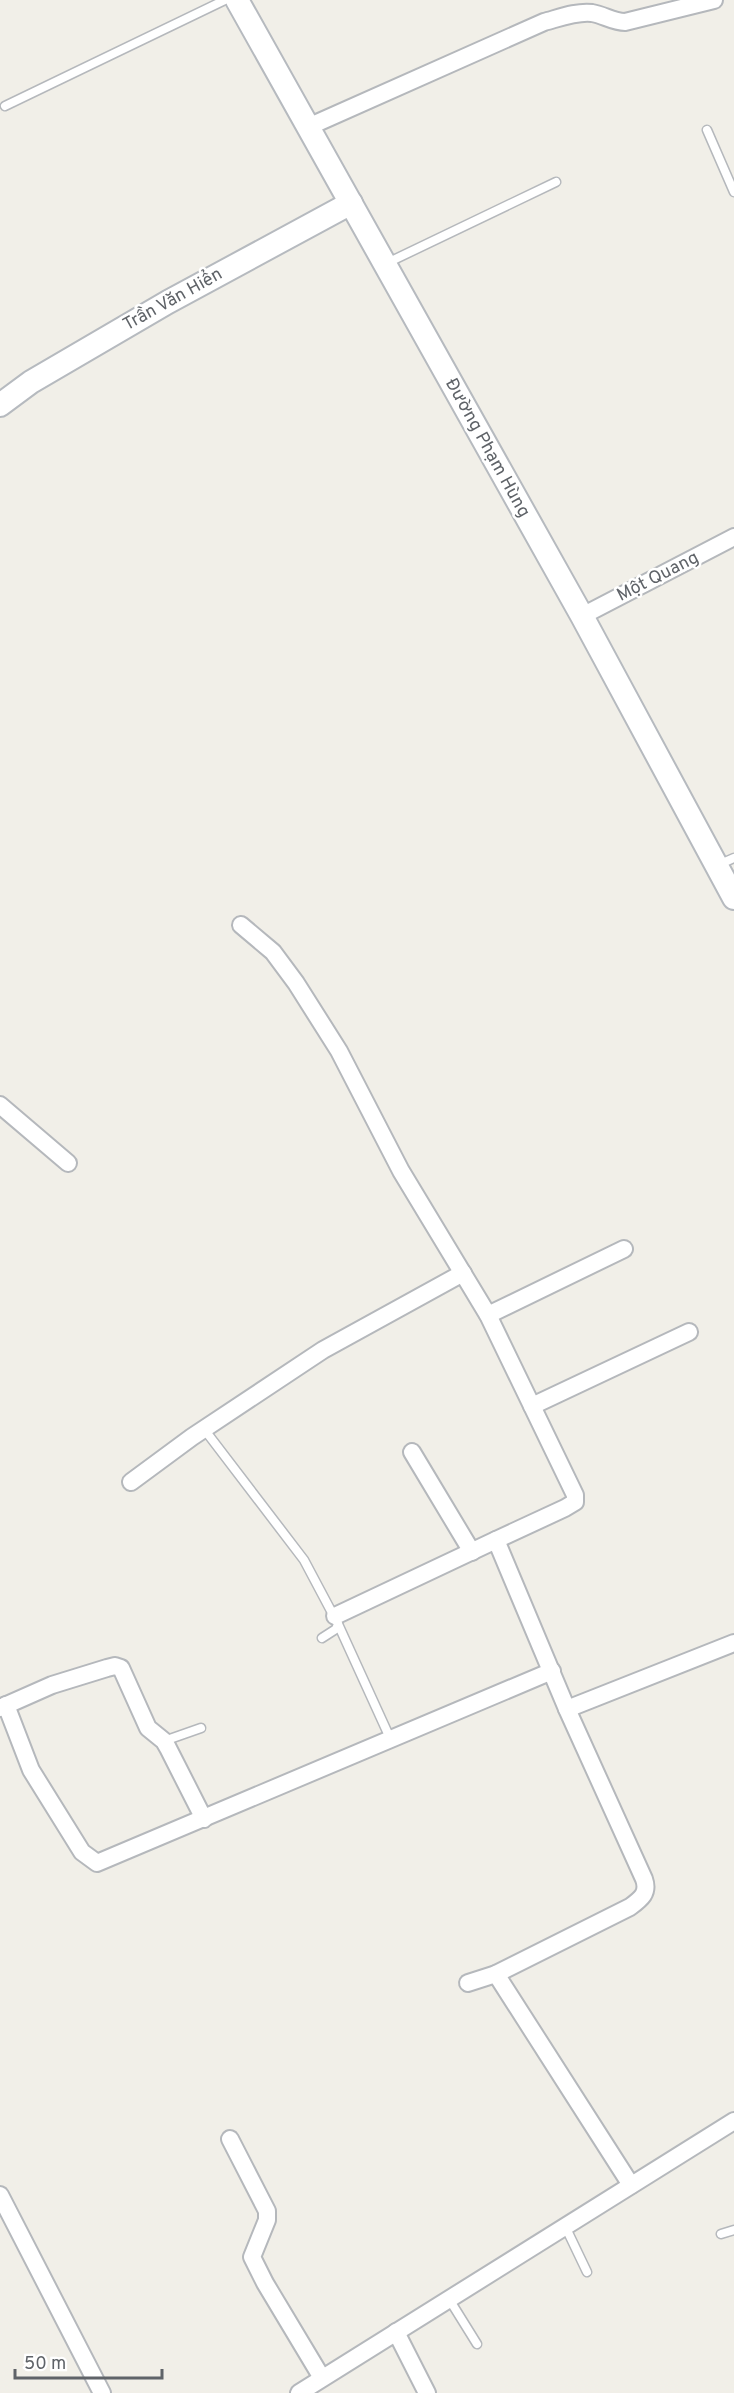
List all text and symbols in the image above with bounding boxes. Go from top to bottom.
street label: Trần Văn Hiển [117,260,227,337]
street label: Đường Phạm Hùng [439,374,535,522]
street label: Một Quang [613,547,703,607]
scale bar [15,2342,162,2380]
text: 50 m [24,2353,66,2376]

